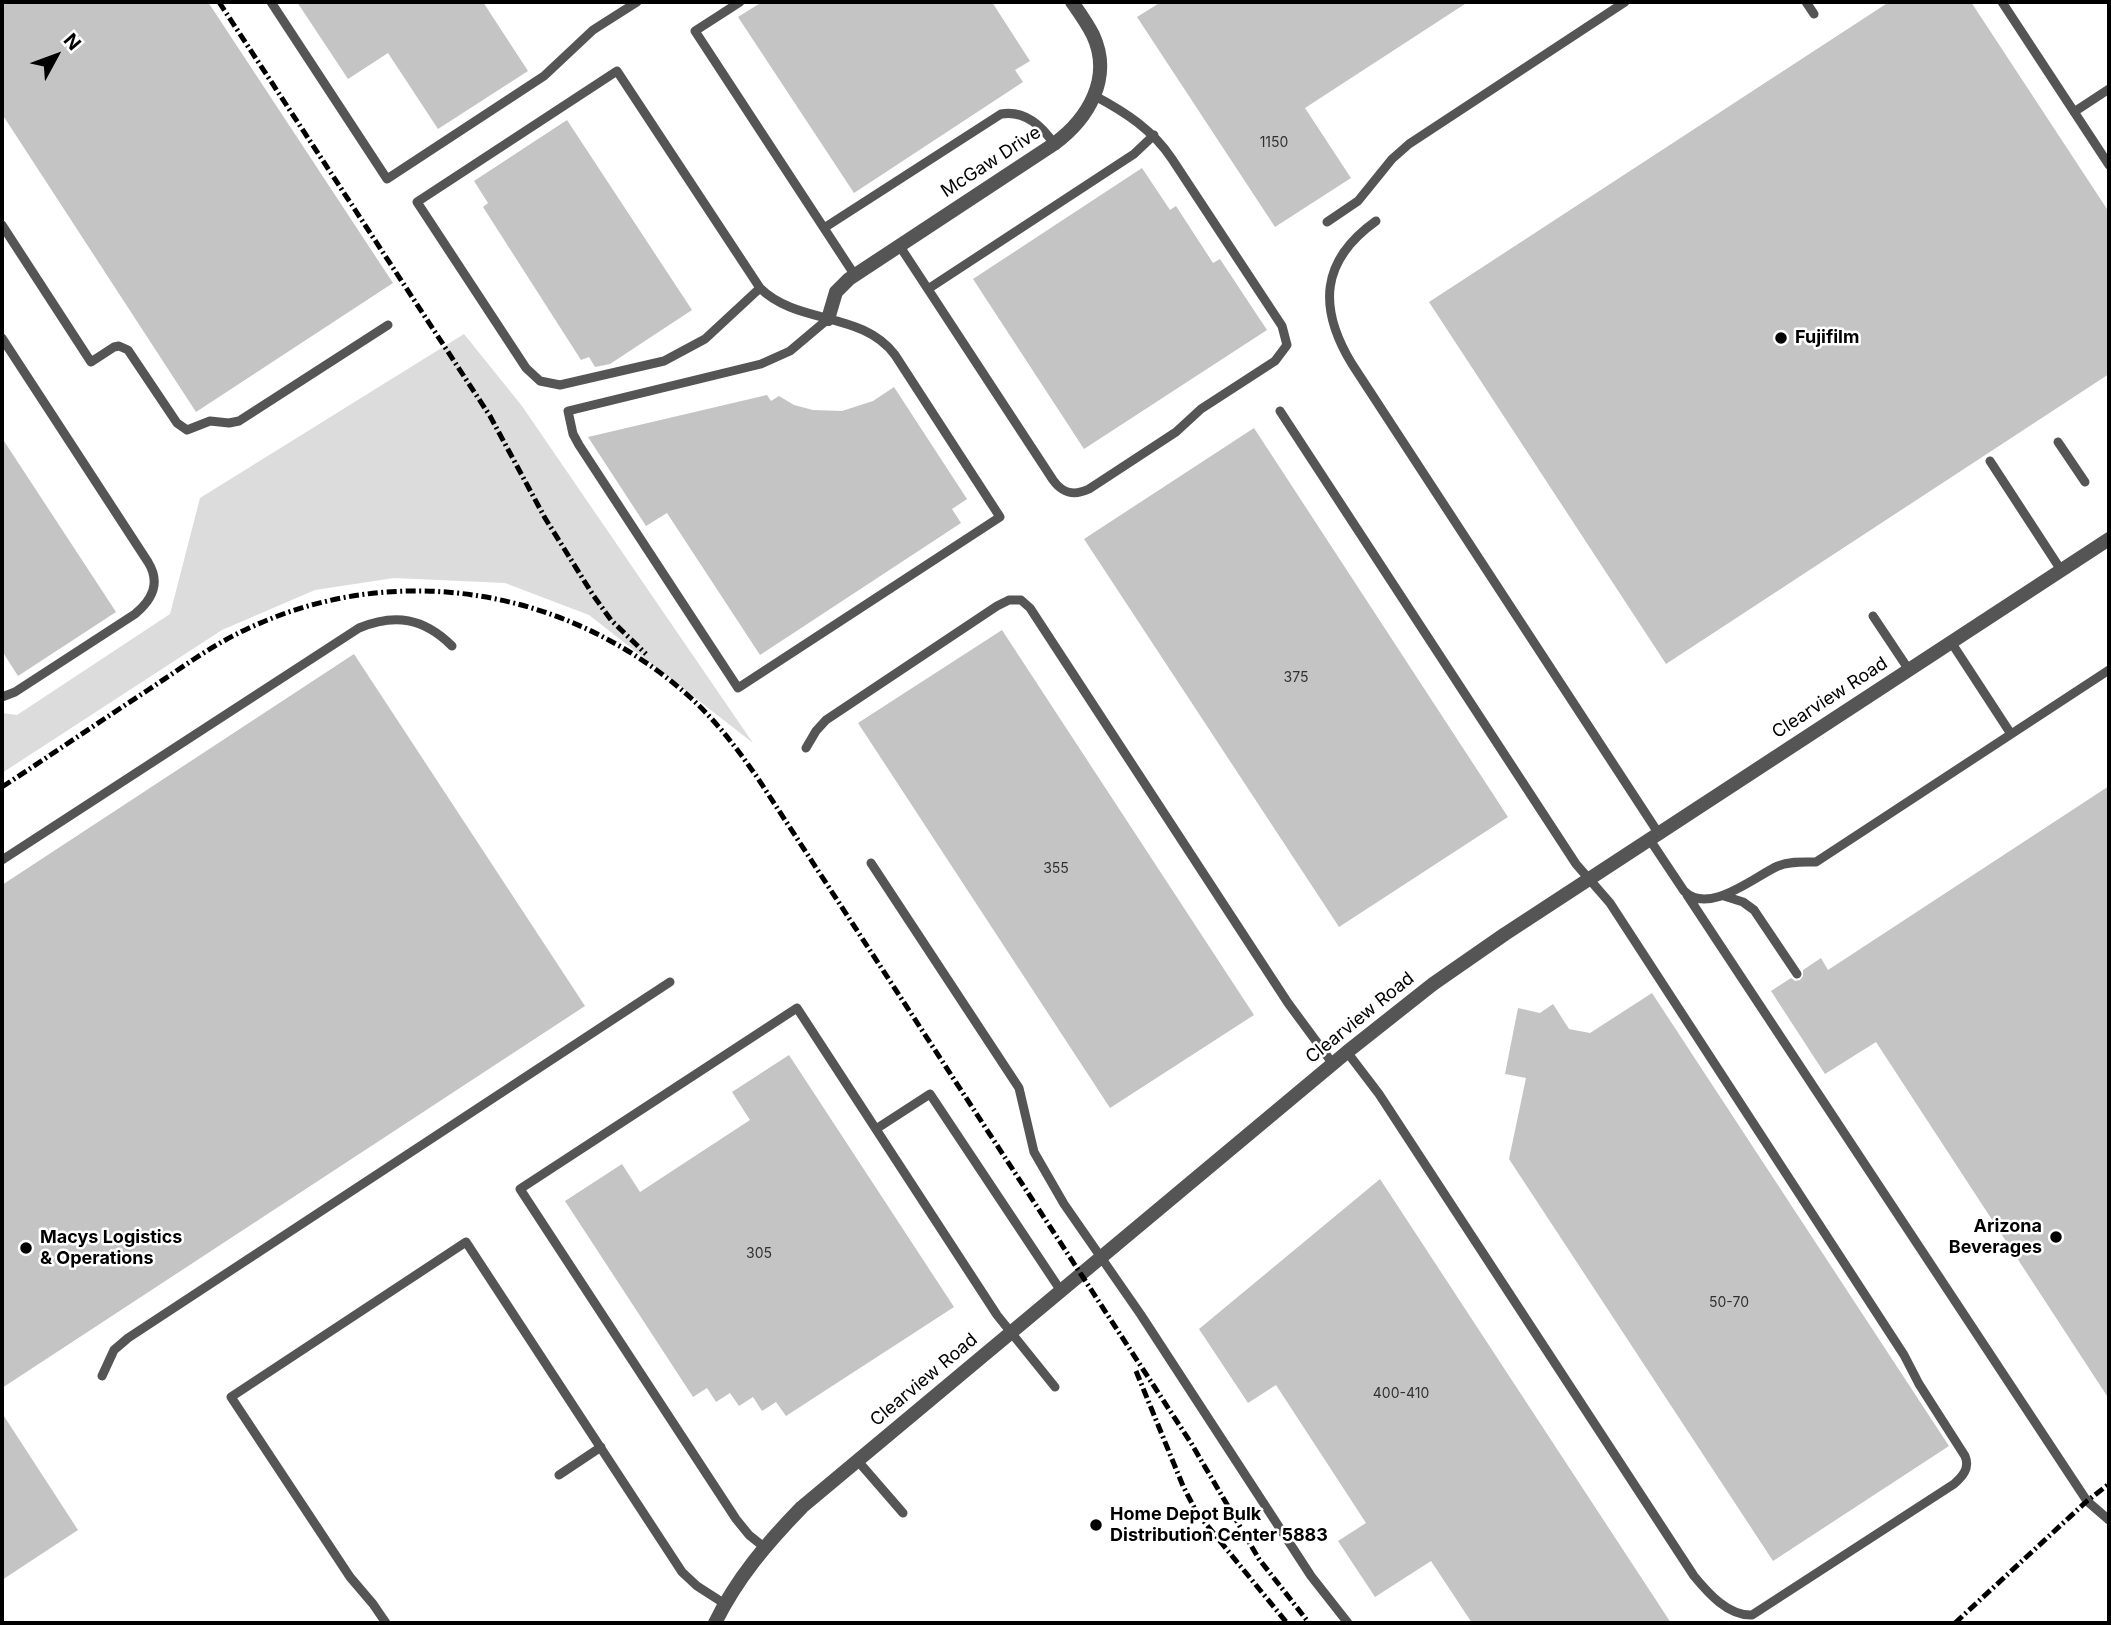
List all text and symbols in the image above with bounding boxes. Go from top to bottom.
north arrow [21,21,91,91]
text: N [59,29,86,55]
street label: McGaw Drive [937,122,1045,202]
house number: 1150 [1260,135,1288,151]
place label: Fujifilm [1795,327,1859,349]
marker: Fujifilm [1773,330,1789,346]
street label: Clearview Road [1768,653,1892,743]
house number: 375 [1284,670,1308,686]
house number: 355 [1043,861,1069,877]
street label: Clearview Road [1301,968,1419,1068]
place label: Arizona Beverages [1949,1216,2042,1258]
place label: Macys Logistics & Operations [40,1227,182,1270]
marker: Arizona Beverages [2048,1229,2064,1245]
marker: Macys Logistics & Operations [18,1240,34,1256]
house number: 305 [746,1246,772,1262]
house number: 50-70 [1709,1295,1749,1311]
street label: Clearview Road [866,1329,982,1431]
house number: 400-410 [1373,1386,1429,1402]
place label: Home Depot Bulk Distribution Center 5883 [1110,1504,1328,1546]
marker: Home Depot Bulk Distribution Center 5883 [1088,1517,1104,1533]

